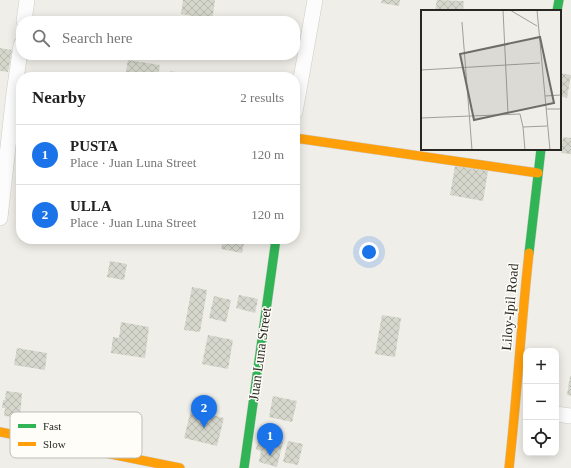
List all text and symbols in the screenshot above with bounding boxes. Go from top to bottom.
inset map [421,10,561,150]
search box [16,16,300,60]
icon: search [30,27,52,49]
text: Search here [62,30,132,46]
text: Nearby [32,88,86,107]
text: 2 results [240,90,284,105]
text: PUSTA [70,138,118,154]
text: 1 [42,147,48,162]
text: 120 m [251,147,284,162]
text: Place · Juan Luna Street [70,155,196,170]
text: ULLA [70,198,112,214]
text: 2 [42,207,48,222]
text: 120 m [251,207,284,222]
text: Place · Juan Luna Street [70,215,196,230]
your location [359,242,379,262]
street label: Liloy-Ipil Road [499,263,521,351]
street label: Juan Luna Street [246,306,274,402]
map controls [523,348,559,456]
button: + [523,348,559,384]
button: − [523,384,559,420]
pin: 2 [191,395,217,428]
legend [10,412,142,458]
text: Fast [43,420,61,432]
button: locate [523,420,559,456]
pin: 1 [257,423,283,456]
text: Slow [43,438,66,450]

